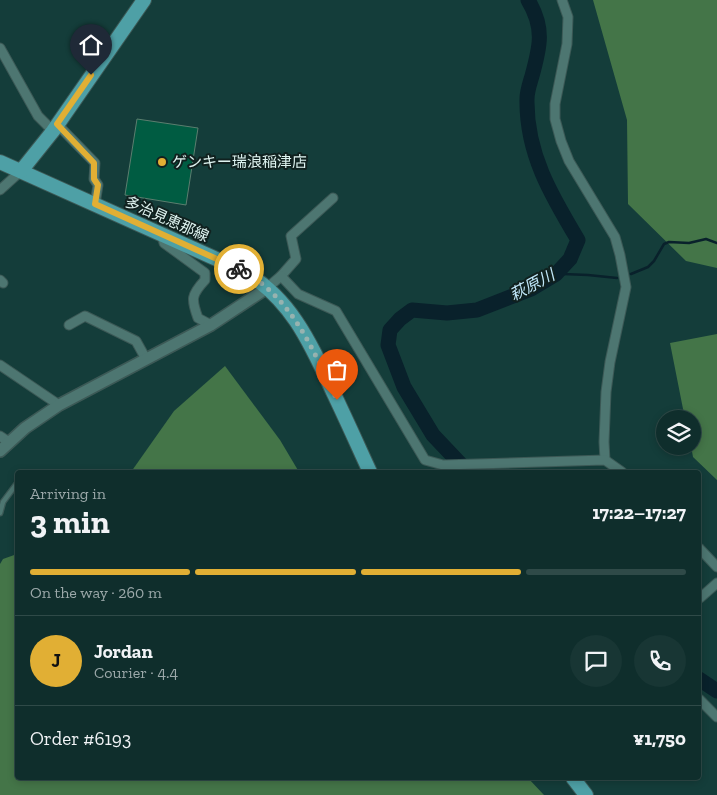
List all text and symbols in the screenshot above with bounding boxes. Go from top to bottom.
pin [70,24,112,75]
icon: home [77,31,105,59]
place label: ゲンキー瑞浪稲津店 [172,153,307,171]
marker: ゲンキー瑞浪稲津店 [156,156,168,168]
street label: 多治見恵那線 [122,192,212,246]
courier [214,244,264,294]
icon: bike [225,255,253,283]
water label: 萩原川 [506,264,559,305]
pin [316,349,358,400]
icon: bag [323,356,351,384]
map controls [656,410,701,455]
button: layers [656,410,701,455]
text: Arriving in [30,484,106,503]
text: 17:22–17:27 [592,501,686,524]
text: 3 min [30,503,110,541]
text: On the way · 260 m [30,583,162,602]
button: chat [570,635,622,687]
button: phone [634,635,686,687]
text: Jordan [94,640,153,663]
text: J [51,649,61,672]
text: Courier · 4.4 [94,663,178,682]
text: Order #6193 [30,727,131,750]
text: ¥1,750 [633,727,686,750]

